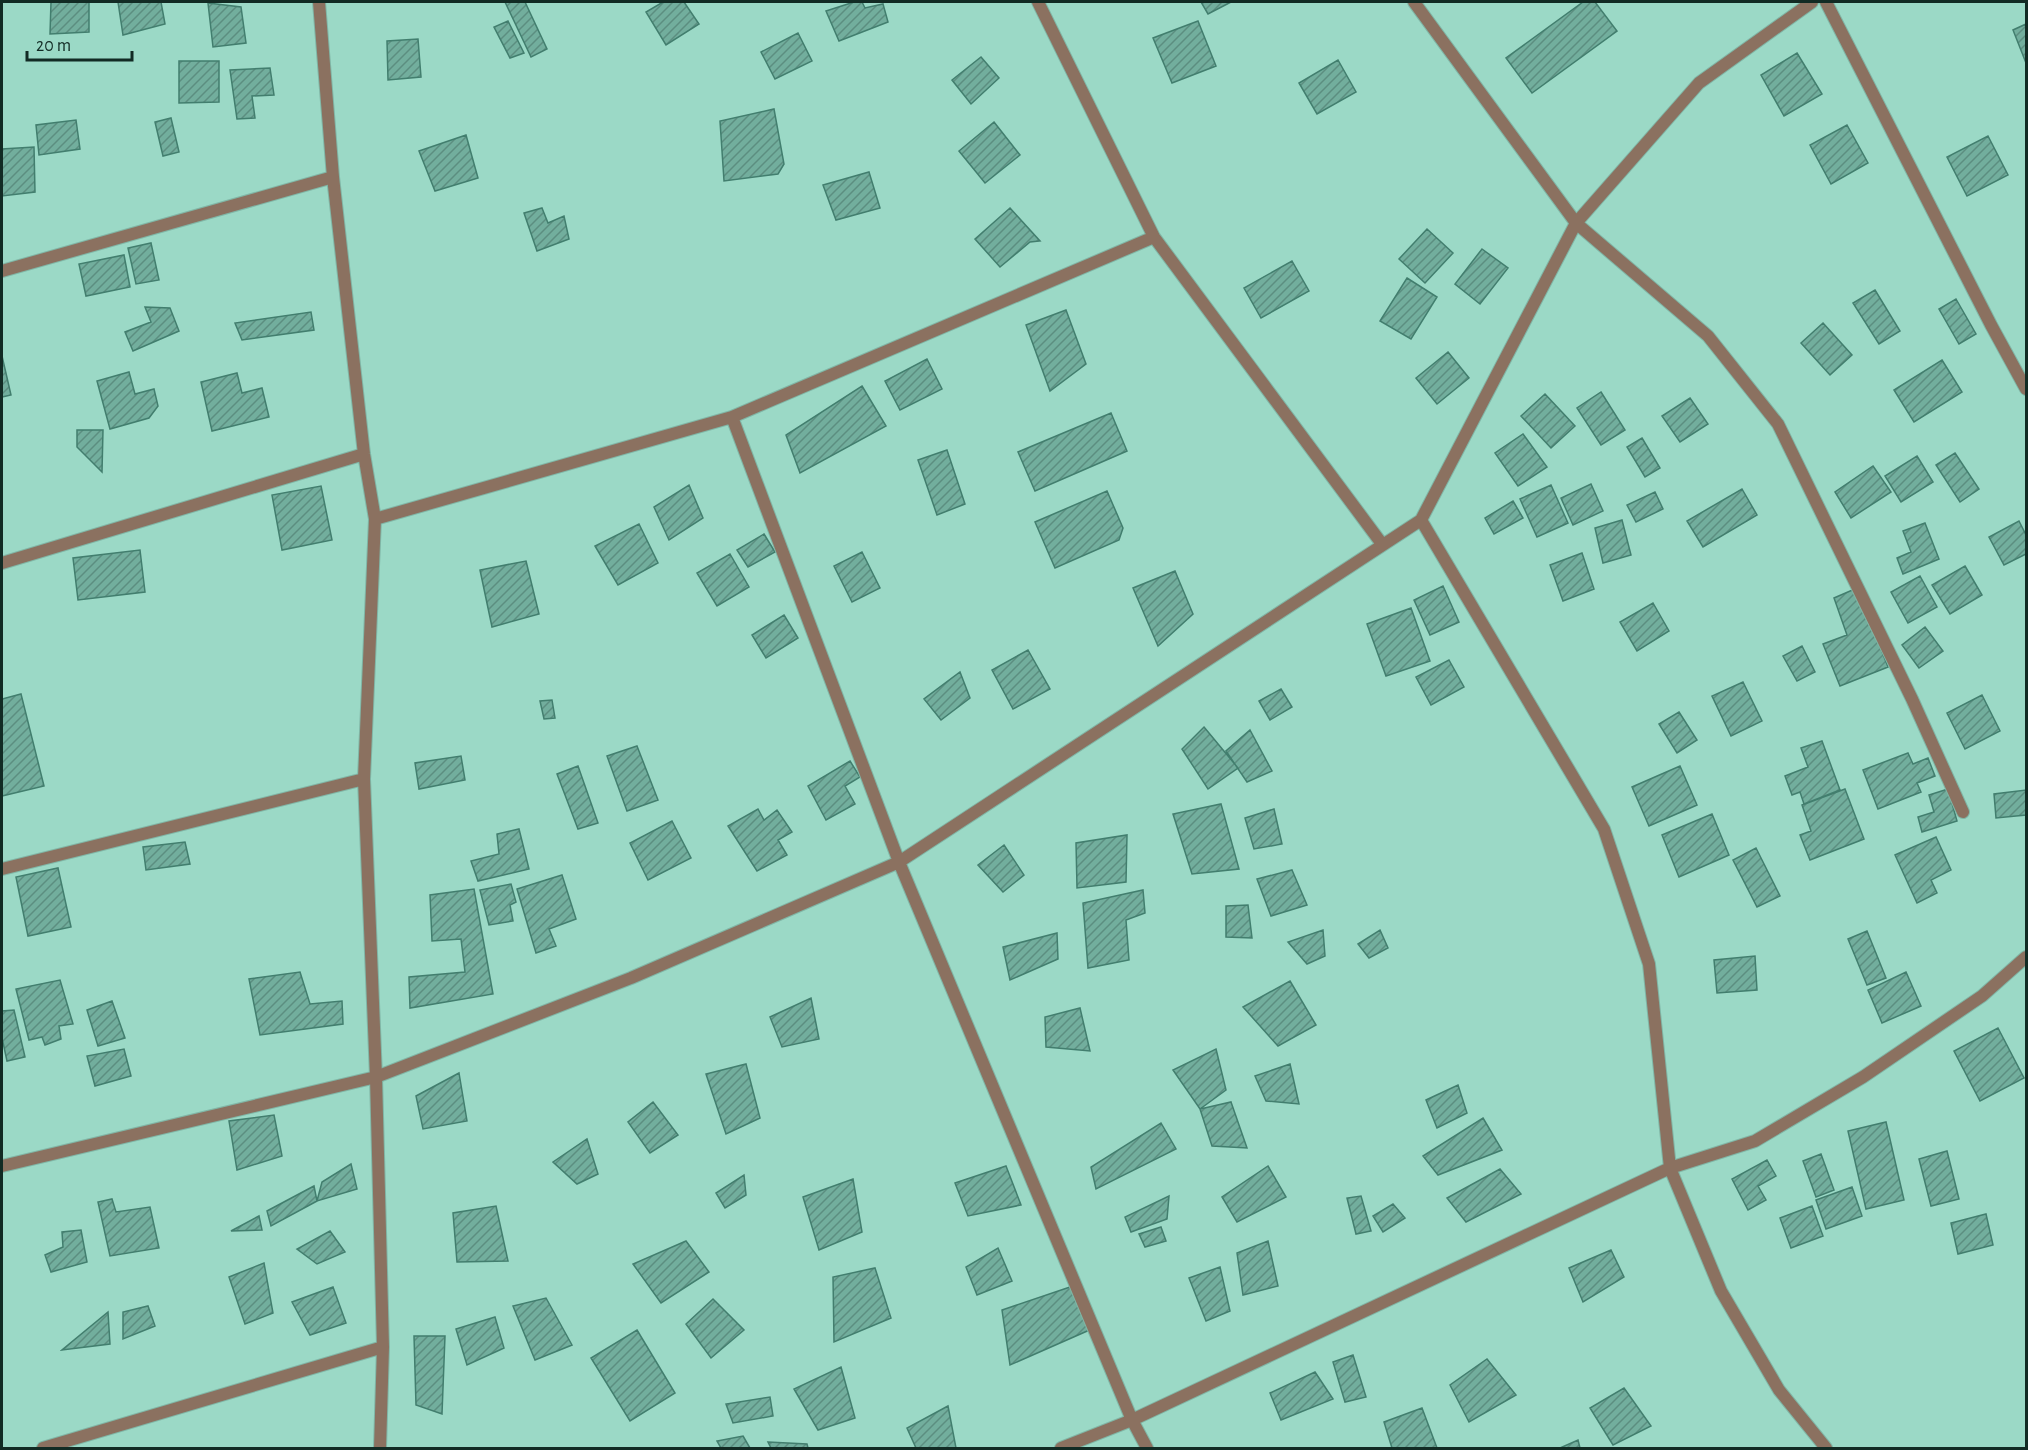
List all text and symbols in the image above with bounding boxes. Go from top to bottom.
scale bar [27,24,132,62]
text: 20 m [36,37,71,55]

